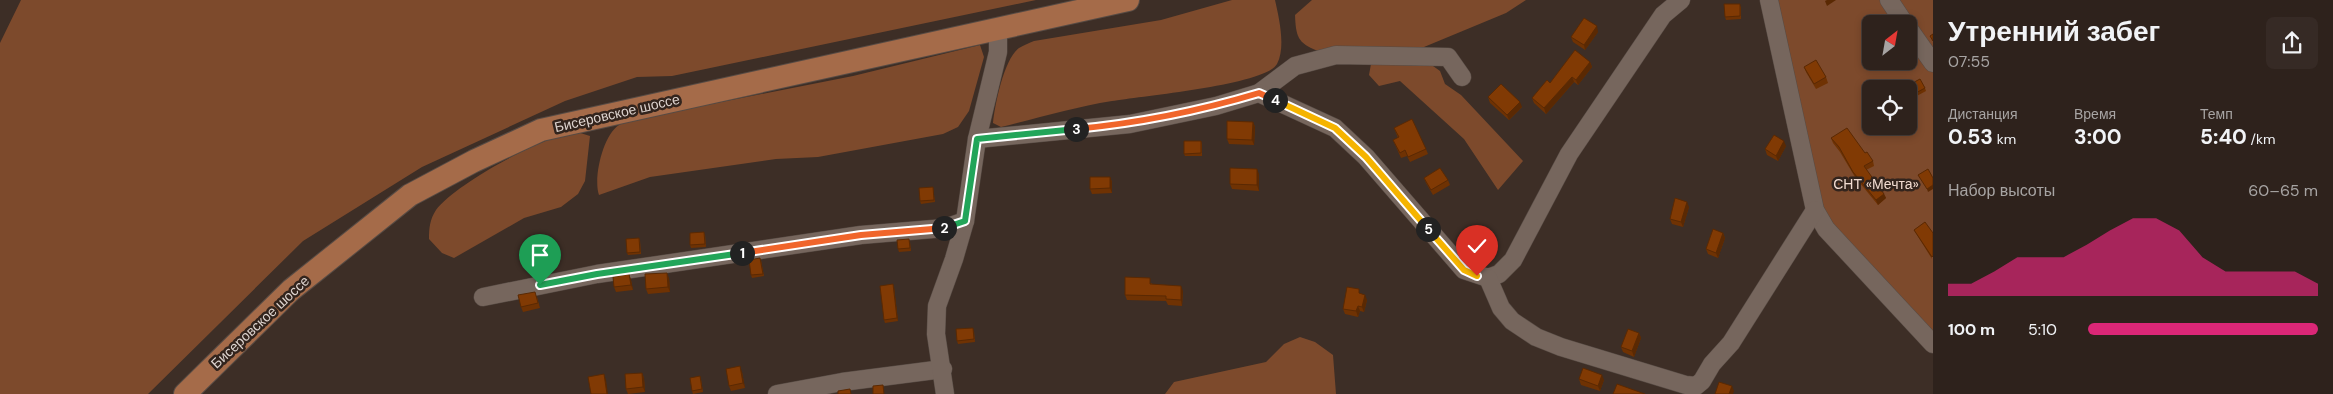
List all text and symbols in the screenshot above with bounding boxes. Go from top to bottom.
text: Утренний забег [1948,13,2160,50]
north arrow [1862,15,1918,70]
map controls [1862,15,1917,135]
button: share [2266,17,2318,69]
text: 07:55 [1948,51,1990,72]
button: locate [1862,80,1917,135]
pin: 4 [1262,88,1288,112]
street label: Бисеровское шоссе [553,90,682,136]
text: 4 [1271,91,1280,109]
text: Дистанция [1948,105,2018,123]
text: Время [2074,105,2116,123]
text: Темп [2200,105,2233,123]
pin: 3 [1064,116,1088,142]
text: 3 [1072,120,1081,138]
text: 0.53 [1948,123,1993,151]
text: 3:00 [2074,123,2122,151]
text: 5:40 [2200,123,2247,151]
text: km [1993,130,2016,148]
text: /km [2247,130,2276,148]
park label: СНТ «Мечта» [1833,175,1919,193]
text: Набор высоты [1948,180,2055,201]
text: 60–65 m [2248,180,2318,201]
pin: 2 [932,216,956,240]
pin: 5 [1416,216,1440,242]
text: 2 [940,219,949,237]
text: 5 [1424,220,1433,238]
pin [1456,225,1498,276]
icon: check [1463,232,1491,260]
pin [519,234,561,285]
pin: 1 [730,240,754,266]
icon: arrive [526,241,554,269]
text: 1 [740,244,745,262]
street label: Бисеровское шоссе [207,272,313,372]
text: 100 m [1948,319,1995,340]
text: 5:10 [2028,319,2057,340]

